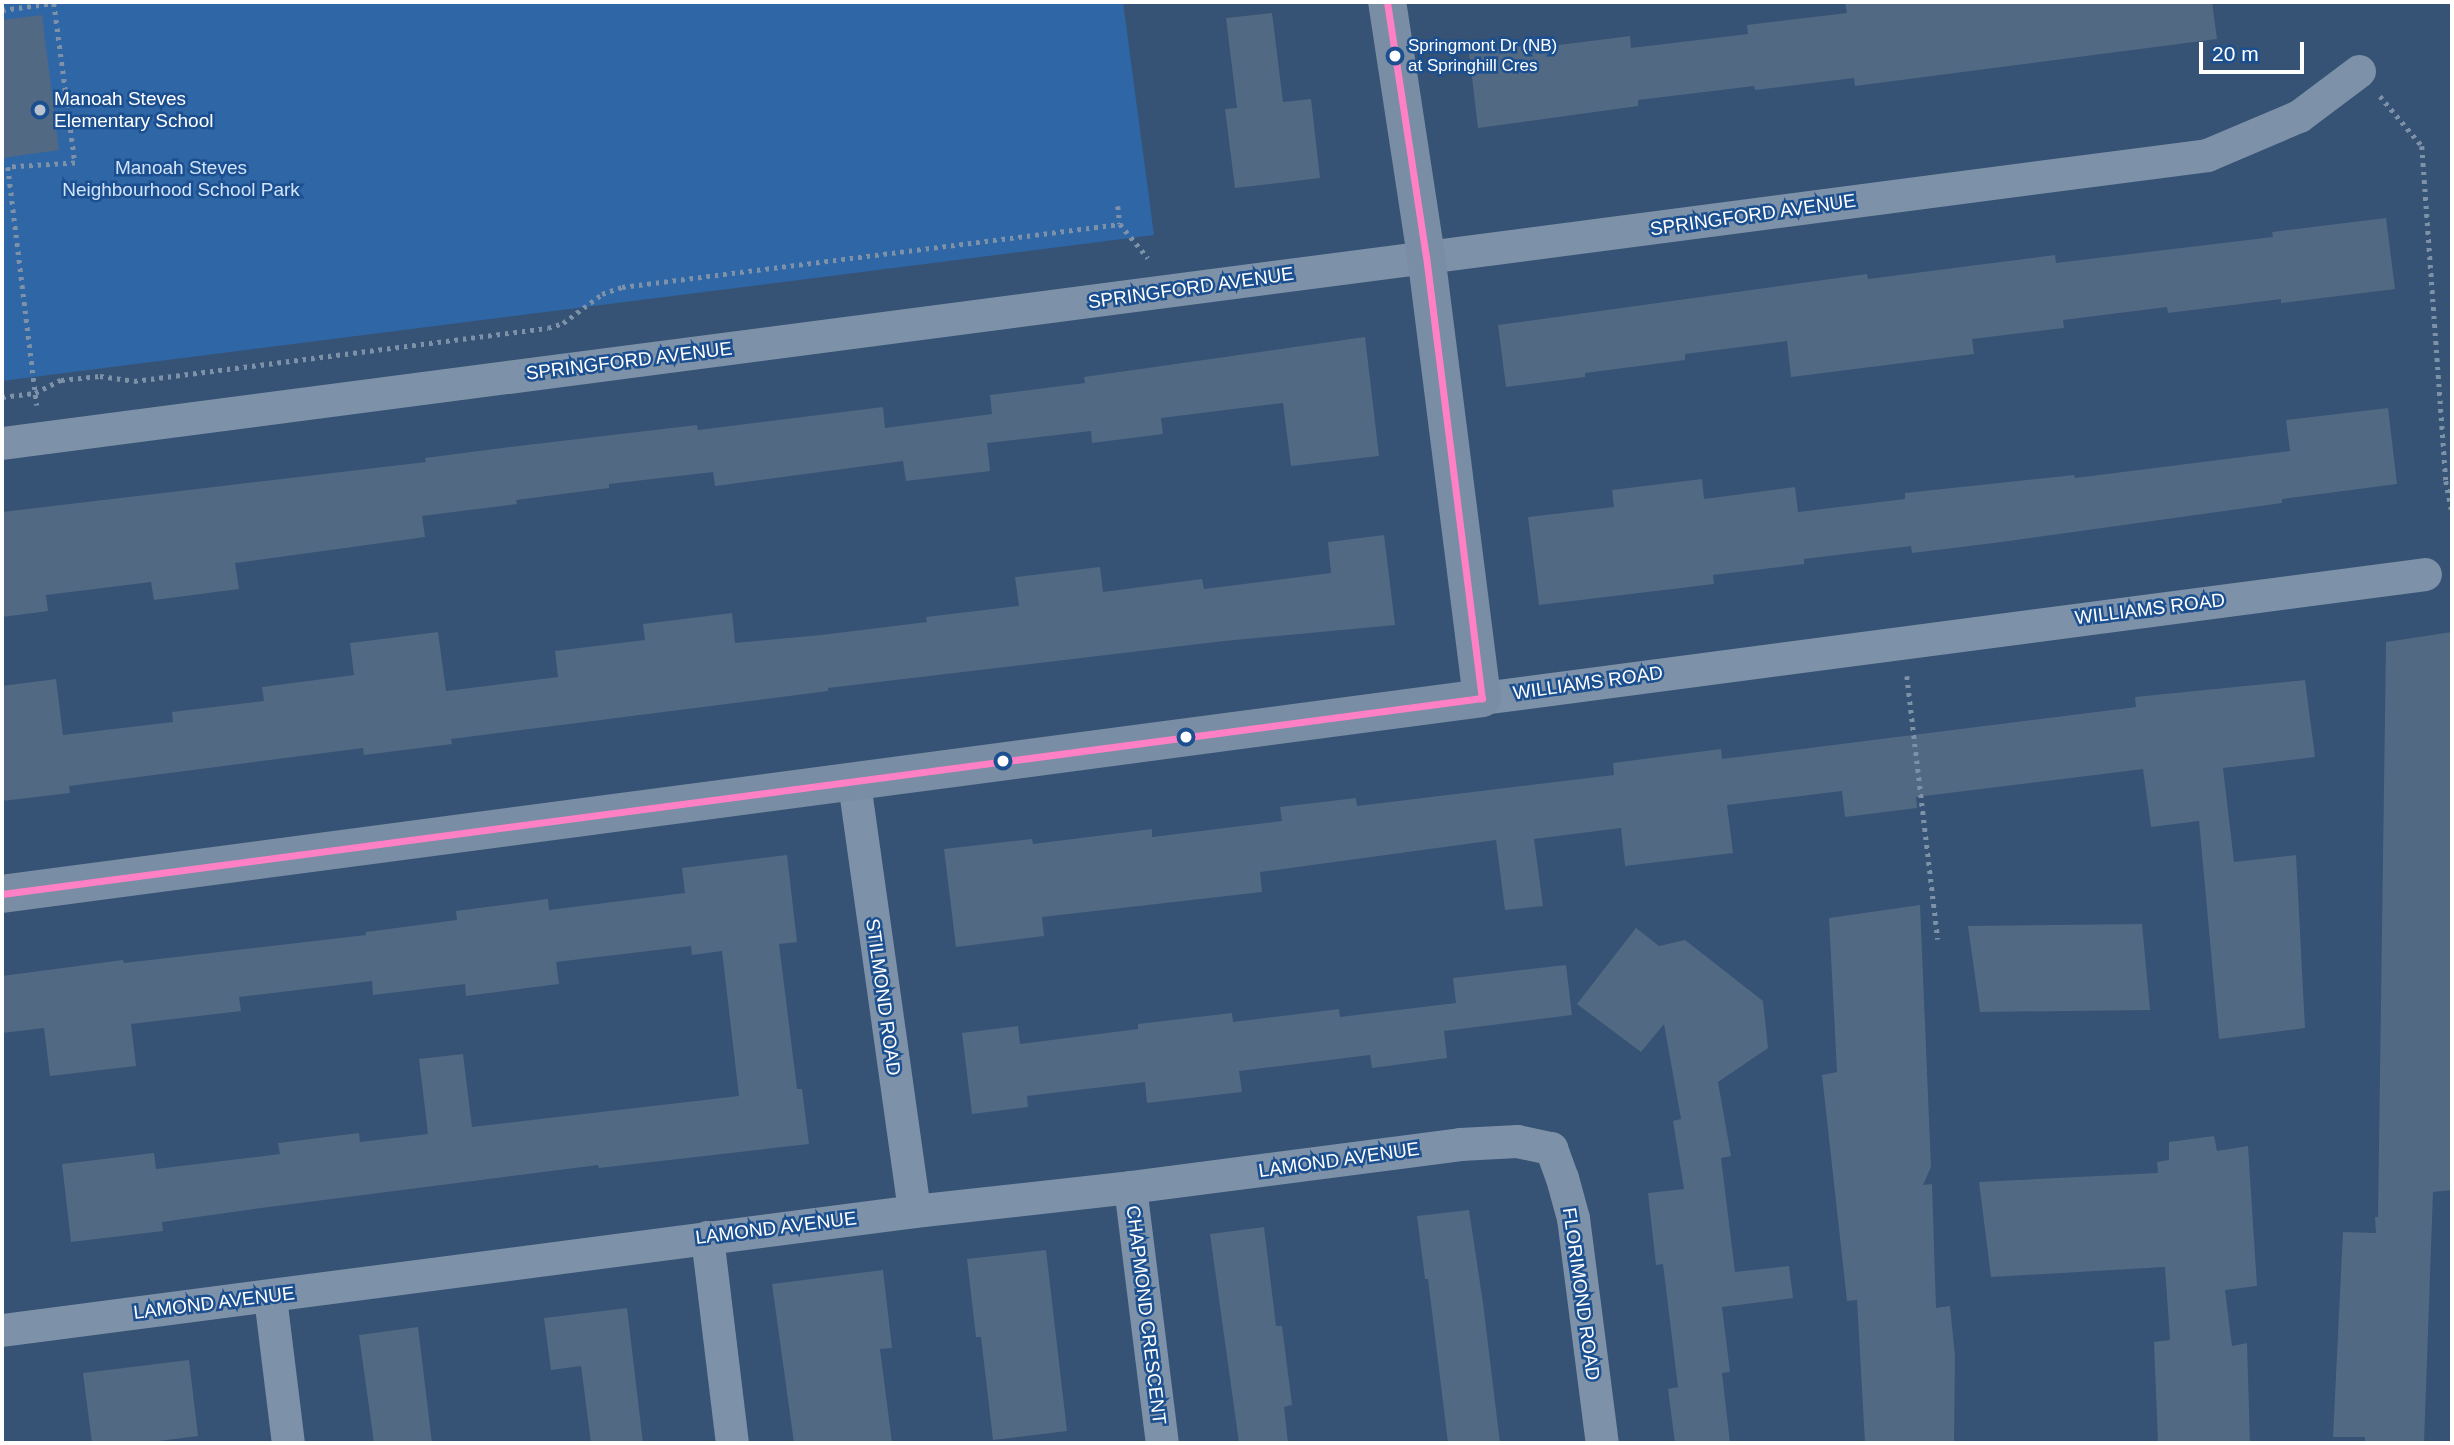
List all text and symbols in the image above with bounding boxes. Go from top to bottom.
scale bar [2202,28,2307,72]
place label: Springmont Dr (NB) at Springhill Cres [1408,36,1557,76]
text: 20 m [2212,42,2259,65]
marker: Springmont Dr (NB) at Springhill Cres [1388,49,1402,63]
place label: Manoah Steves Elementary School [54,88,213,132]
marker: Manoah Steves Elementary School [32,102,48,118]
park label: Manoah Steves Neighbourhood School Park [62,157,300,201]
street label: SPRINGFORD AVENUE [1648,189,1858,241]
street label: SPRINGFORD AVENUE [1086,262,1296,314]
street label: SPRINGFORD AVENUE [524,337,734,385]
street label: WILLIAMS ROAD [2074,588,2226,630]
street label: WILLIAMS ROAD [1512,661,1664,705]
unlabelled marker [1179,730,1193,744]
unlabelled marker [996,754,1010,768]
street label: STILMOND ROAD [861,917,905,1077]
street label: LAMOND AVENUE [1257,1137,1421,1183]
street label: CHAPMOND CRESCENT [1121,1204,1171,1426]
street label: FLORIMOND ROAD [1558,1206,1604,1382]
street label: LAMOND AVENUE [694,1207,858,1249]
street label: LAMOND AVENUE [132,1282,296,1324]

